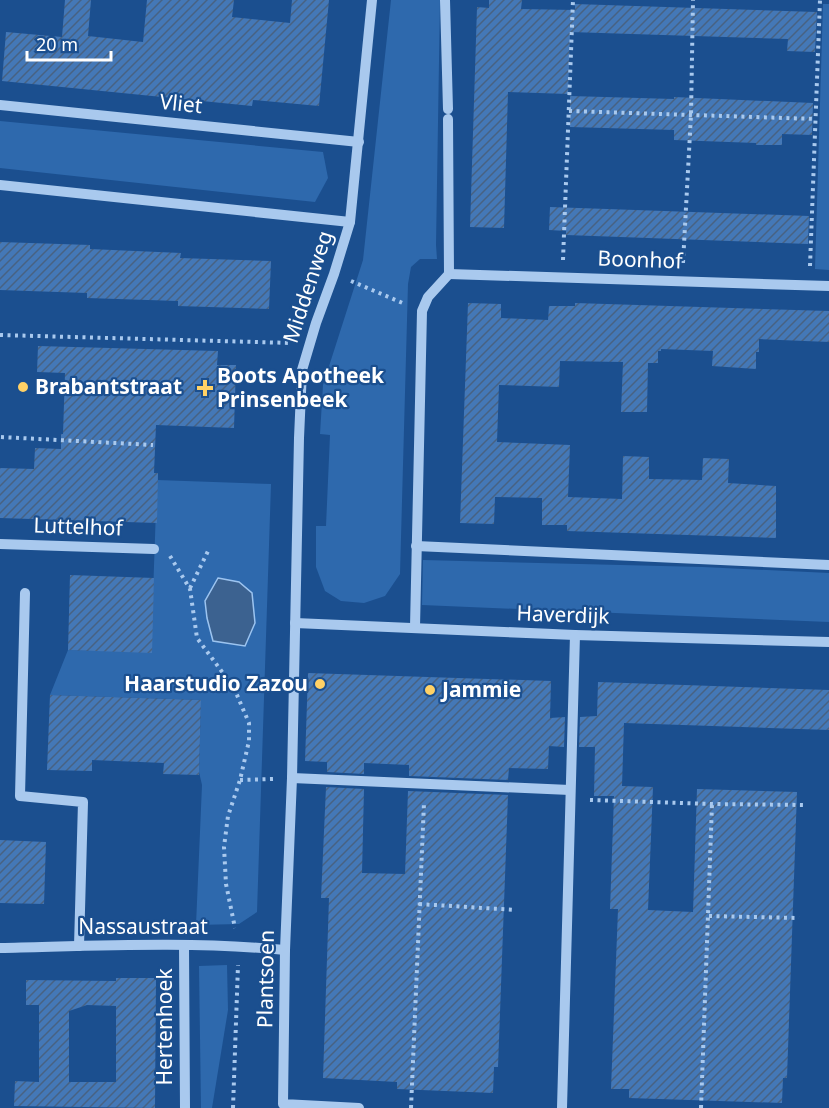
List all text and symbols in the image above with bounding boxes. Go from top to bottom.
scale bar [27,24,111,62]
text: 20 m [36,32,78,56]
street label: Vliet [158,87,204,119]
street label: Middenweg [276,227,338,346]
street label: Boonhof [597,244,685,275]
place label: Boots Apotheek Prinsenbeek [217,361,385,413]
place label: Brabantstraat [35,372,182,400]
marker: Brabantstraat [16,380,30,394]
marker: Boots Apotheek Prinsenbeek [198,381,212,395]
street label: Luttelhof [33,510,125,542]
street label: Haverdijk [516,598,611,630]
place label: Haarstudio Zazou [124,669,308,697]
place label: Jammie [440,675,521,703]
marker: Haarstudio Zazou [313,677,327,691]
marker: Jammie [423,683,437,697]
street label: Nassaustraat [78,912,208,940]
street label: Plantsoen [250,930,280,1028]
street label: Hertenhoek [150,968,178,1086]

